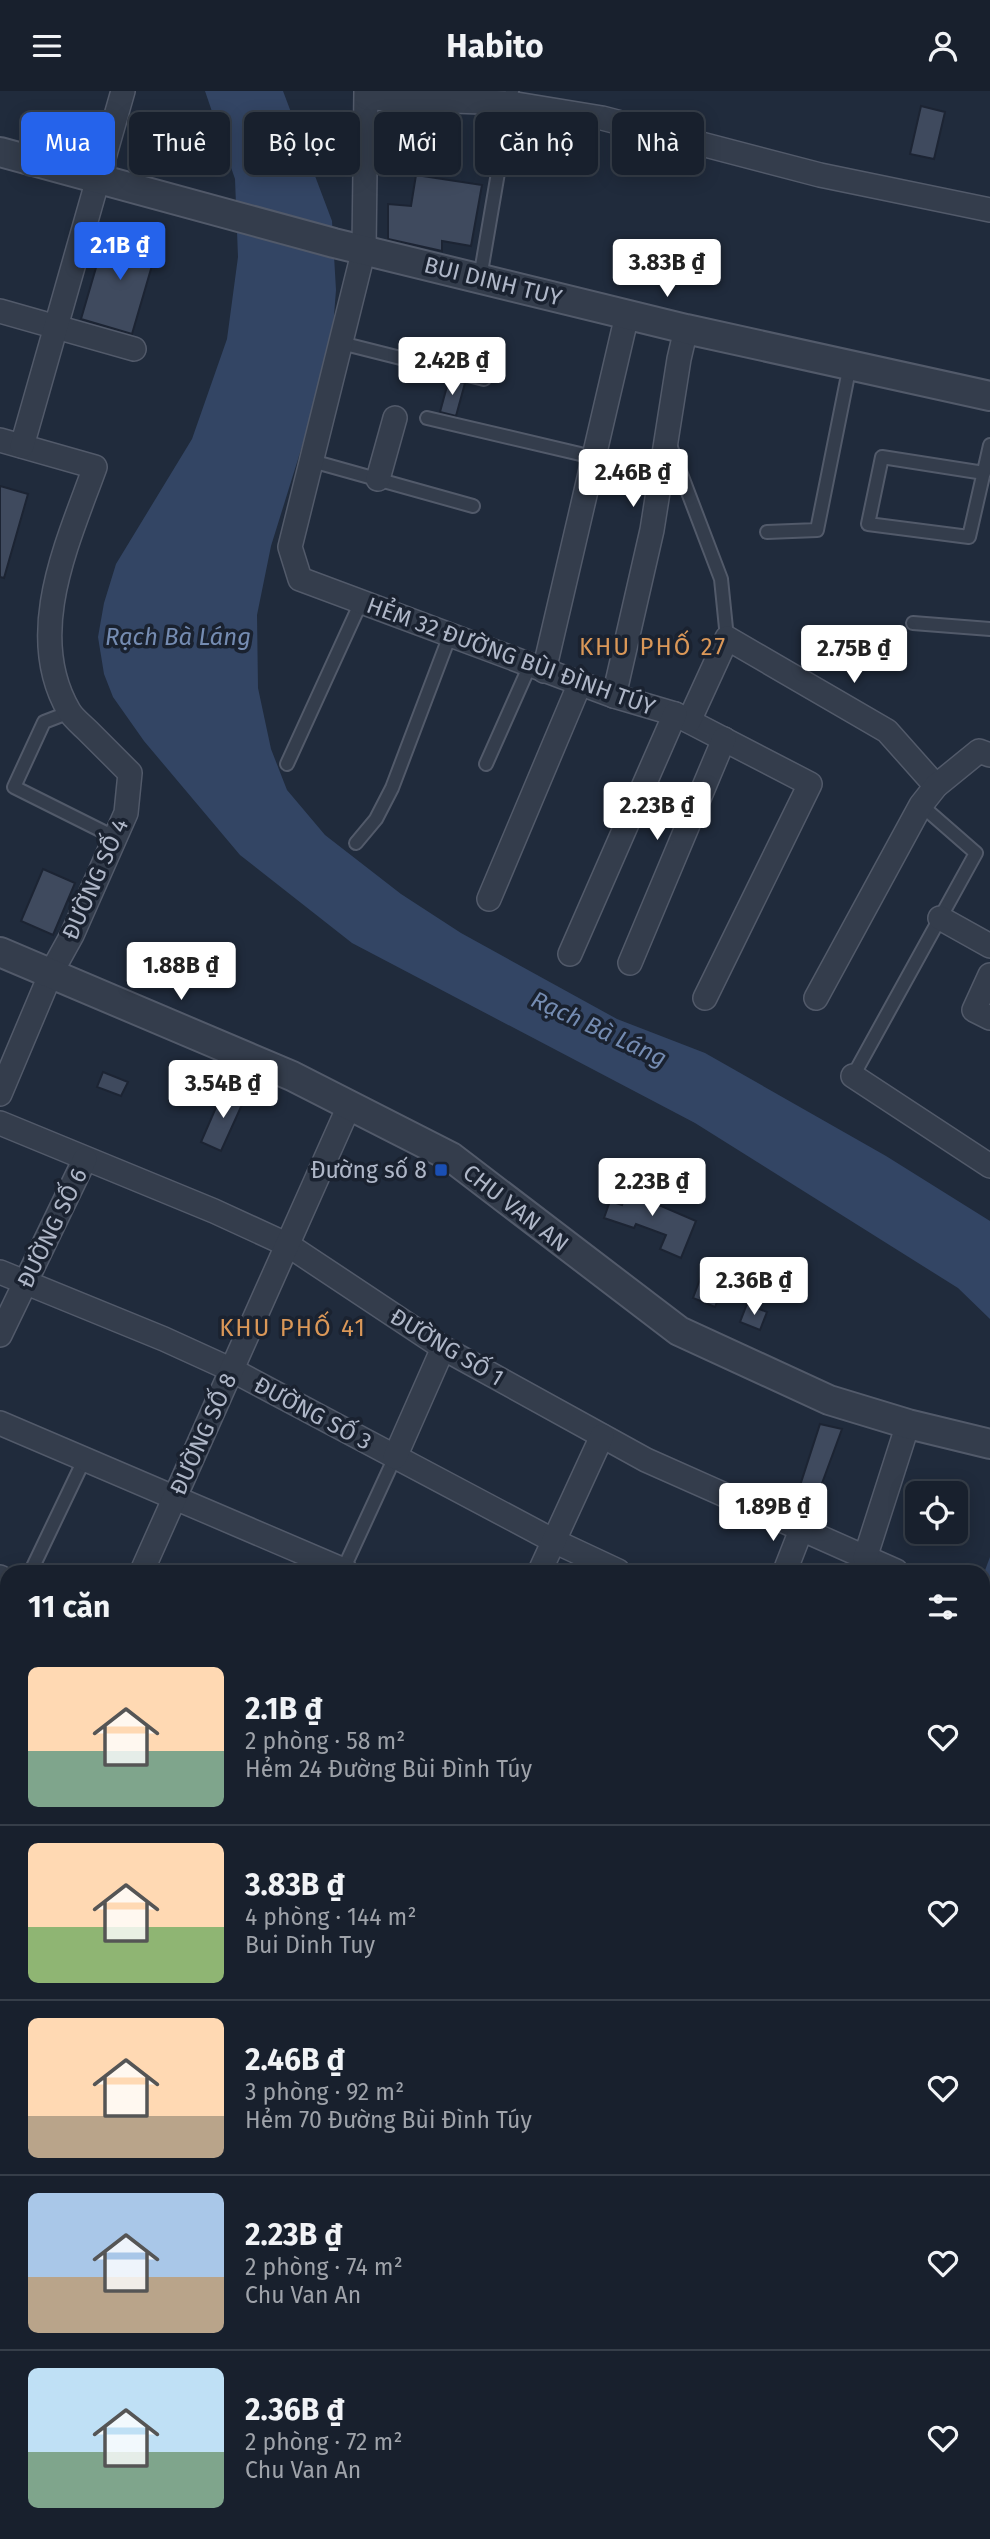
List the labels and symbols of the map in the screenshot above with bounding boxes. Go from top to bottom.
pin: 2.1B ₫ [63,223,177,282]
pin: 3.83B ₫ [602,239,732,299]
street label: BUI DINH TUY [421,250,565,312]
pin: 2.42B ₫ [387,337,517,397]
pin: 2.46B ₫ [568,449,698,509]
street label: HẺM 32 ĐƯỜNG BÙI ĐÌNH TÚY [363,589,660,721]
water label: Rạch Bà Láng [105,623,251,651]
pin: 2.75B ₫ [789,625,919,685]
district label: KHU PHỐ 27 [579,629,727,661]
pin: 2.23B ₫ [592,783,722,842]
street label: ĐƯỜNG SỐ 4 [52,812,134,944]
pin: 1.88B ₫ [116,943,246,1002]
water label: Rạch Bà Láng [527,985,671,1073]
pin: 3.54B ₫ [158,1061,288,1120]
place label: Đường số 8 [310,1156,427,1184]
street label: CHU VAN AN [458,1158,574,1258]
pin: 2.23B ₫ [587,1159,717,1218]
street label: ĐƯỜNG SỐ 6 [7,1162,93,1292]
marker: Đường số 8 [433,1162,449,1178]
pin: 2.36B ₫ [689,1257,819,1317]
street label: ĐƯỜNG SỐ 1 [385,1299,511,1392]
district label: KHU PHỐ 41 [219,1310,367,1342]
street label: ĐƯỜNG SỐ 8 [160,1367,242,1499]
street label: ĐƯỜNG SỐ 3 [249,1367,378,1456]
pin: 1.89B ₫ [708,1483,838,1543]

